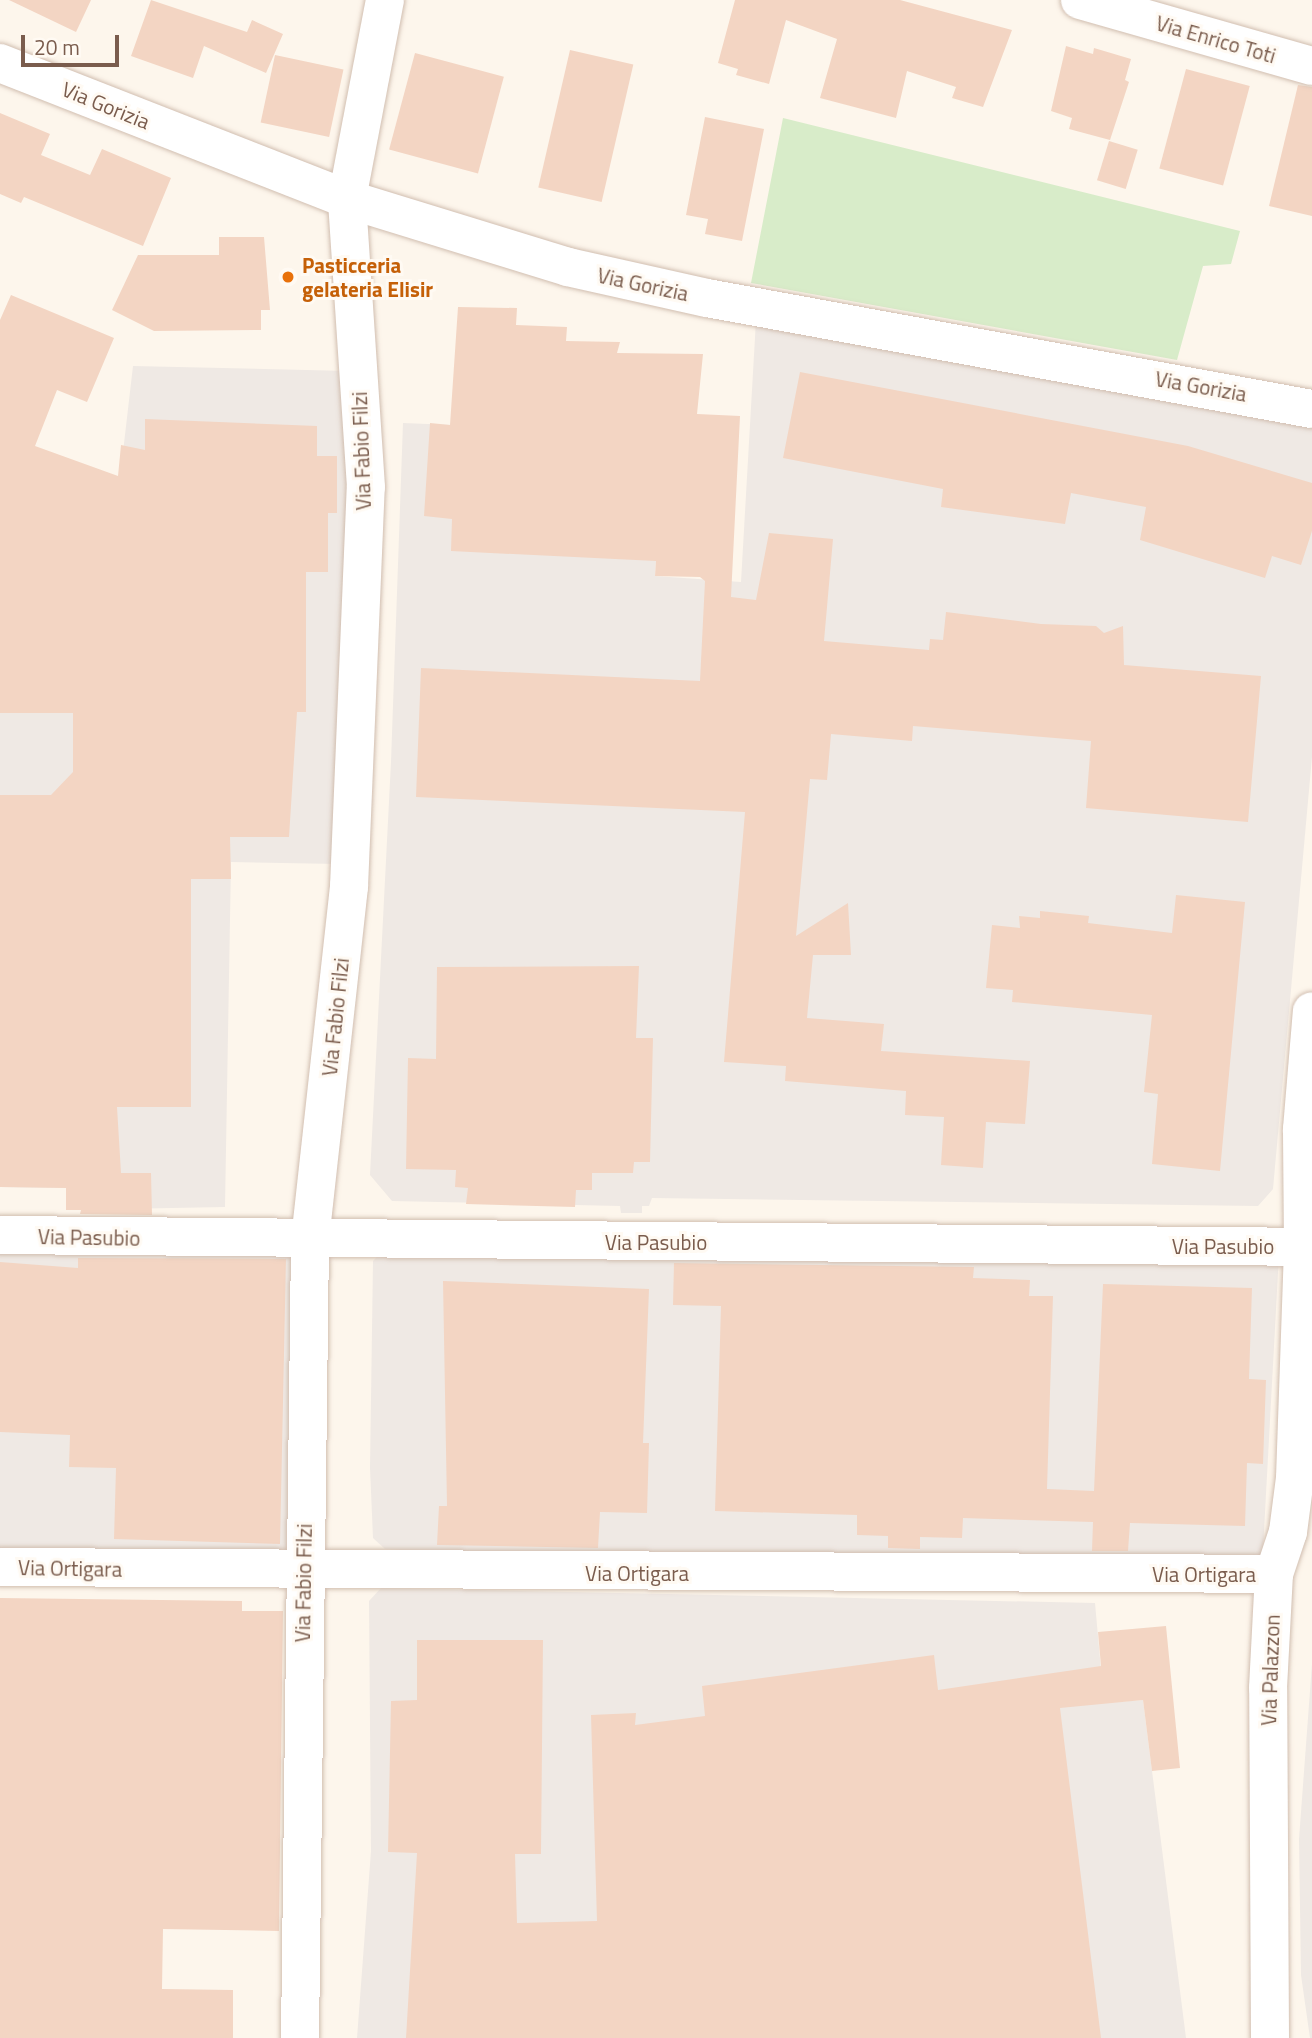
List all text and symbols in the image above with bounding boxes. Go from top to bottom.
street label: Via Enrico Toti [1153,10,1279,68]
scale bar [24,21,122,65]
text: 20 m [34,31,80,63]
street label: Via Gorizia [58,76,154,134]
place label: Pasticceria gelateria Elisir [302,252,433,302]
street label: Via Gorizia [595,262,691,306]
marker: Pasticceria gelateria Elisir [280,269,296,285]
street label: Via Gorizia [1153,366,1249,406]
street label: Via Fabio Filzi [346,391,376,511]
street label: Via Fabio Filzi [316,957,354,1077]
street label: Via Pasubio [38,1224,140,1250]
street label: Via Pasubio [605,1229,707,1255]
street label: Via Pasubio [1172,1233,1274,1259]
street label: Via Fabio Filzi [289,1523,317,1643]
street label: Via Ortigara [18,1554,122,1582]
street label: Via Ortigara [585,1560,689,1586]
street label: Via Ortigara [1152,1561,1256,1587]
street label: Via Palazzon [1255,1614,1285,1726]

